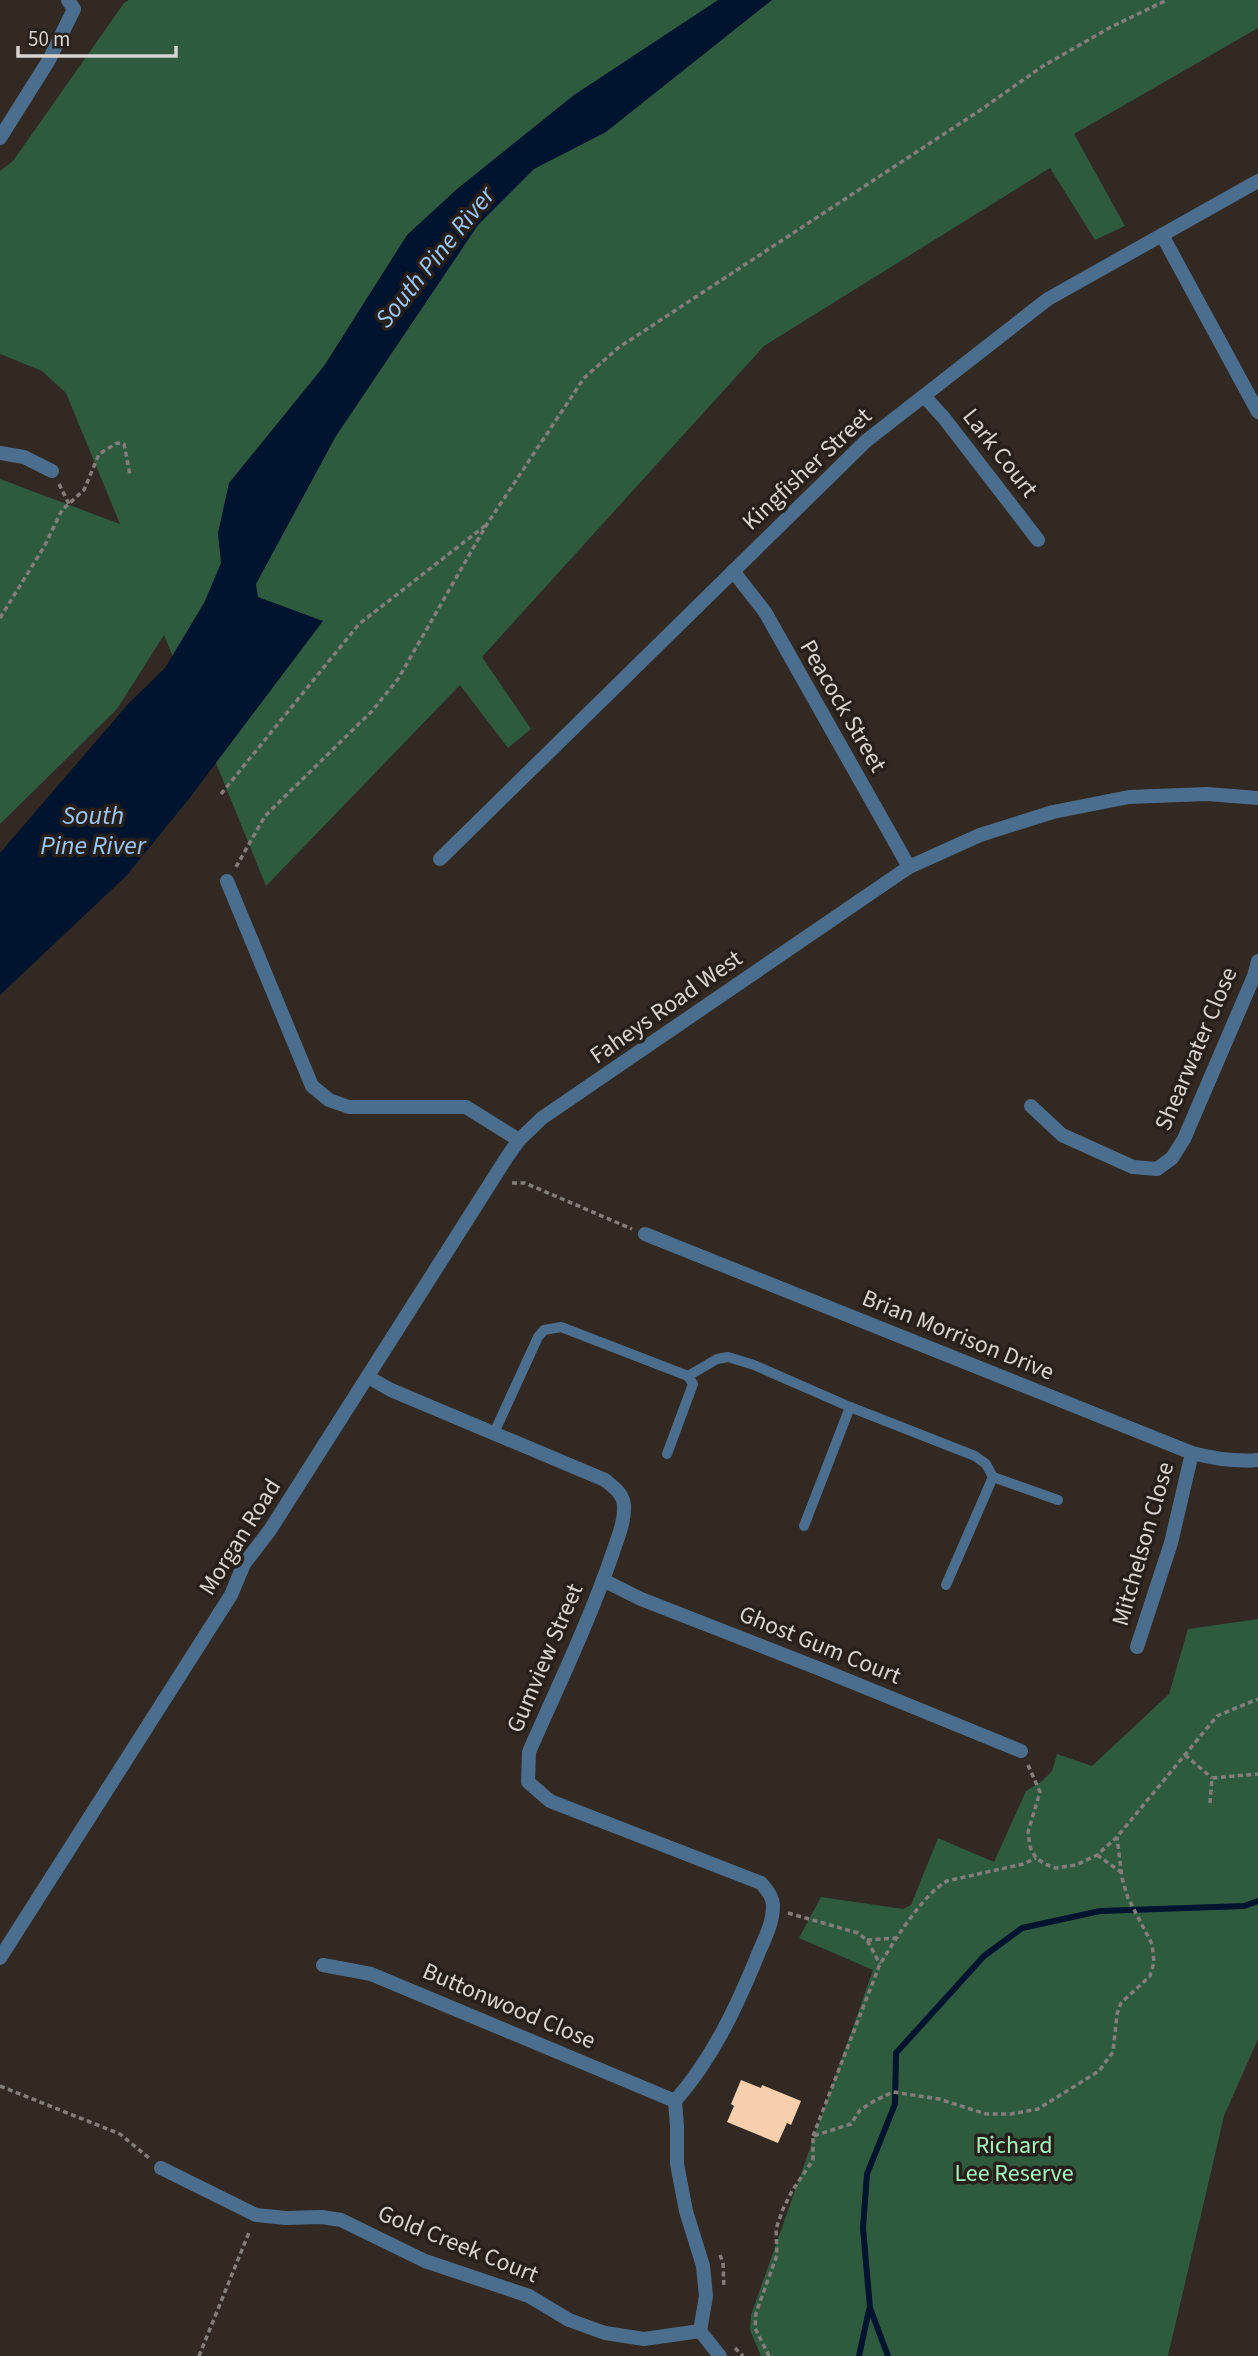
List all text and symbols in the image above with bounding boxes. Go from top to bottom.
scale bar [18,14,175,58]
text: 50 m [28,24,70,54]
water label: South Pine River [366,177,504,336]
street label: Kingfisher Street [734,400,880,538]
street label: Lark Court [954,401,1046,505]
street label: Peacock Street [791,633,895,779]
water label: South Pine River [40,797,147,864]
street label: Faheys Road West [583,941,749,1073]
street label: Shearwater Close [1146,962,1246,1136]
street label: Brian Morrison Drive [857,1280,1059,1390]
street label: Mitchelson Close [1103,1458,1183,1630]
street label: Morgan Road [190,1472,290,1602]
street label: Gumview Street [498,1578,592,1738]
street label: Ghost Gum Court [734,1597,906,1693]
street label: Buttonwood Close [417,1954,601,2058]
park label: Richard Lee Reserve [954,2128,1074,2191]
street label: Gold Creek Court [372,2196,544,2292]

